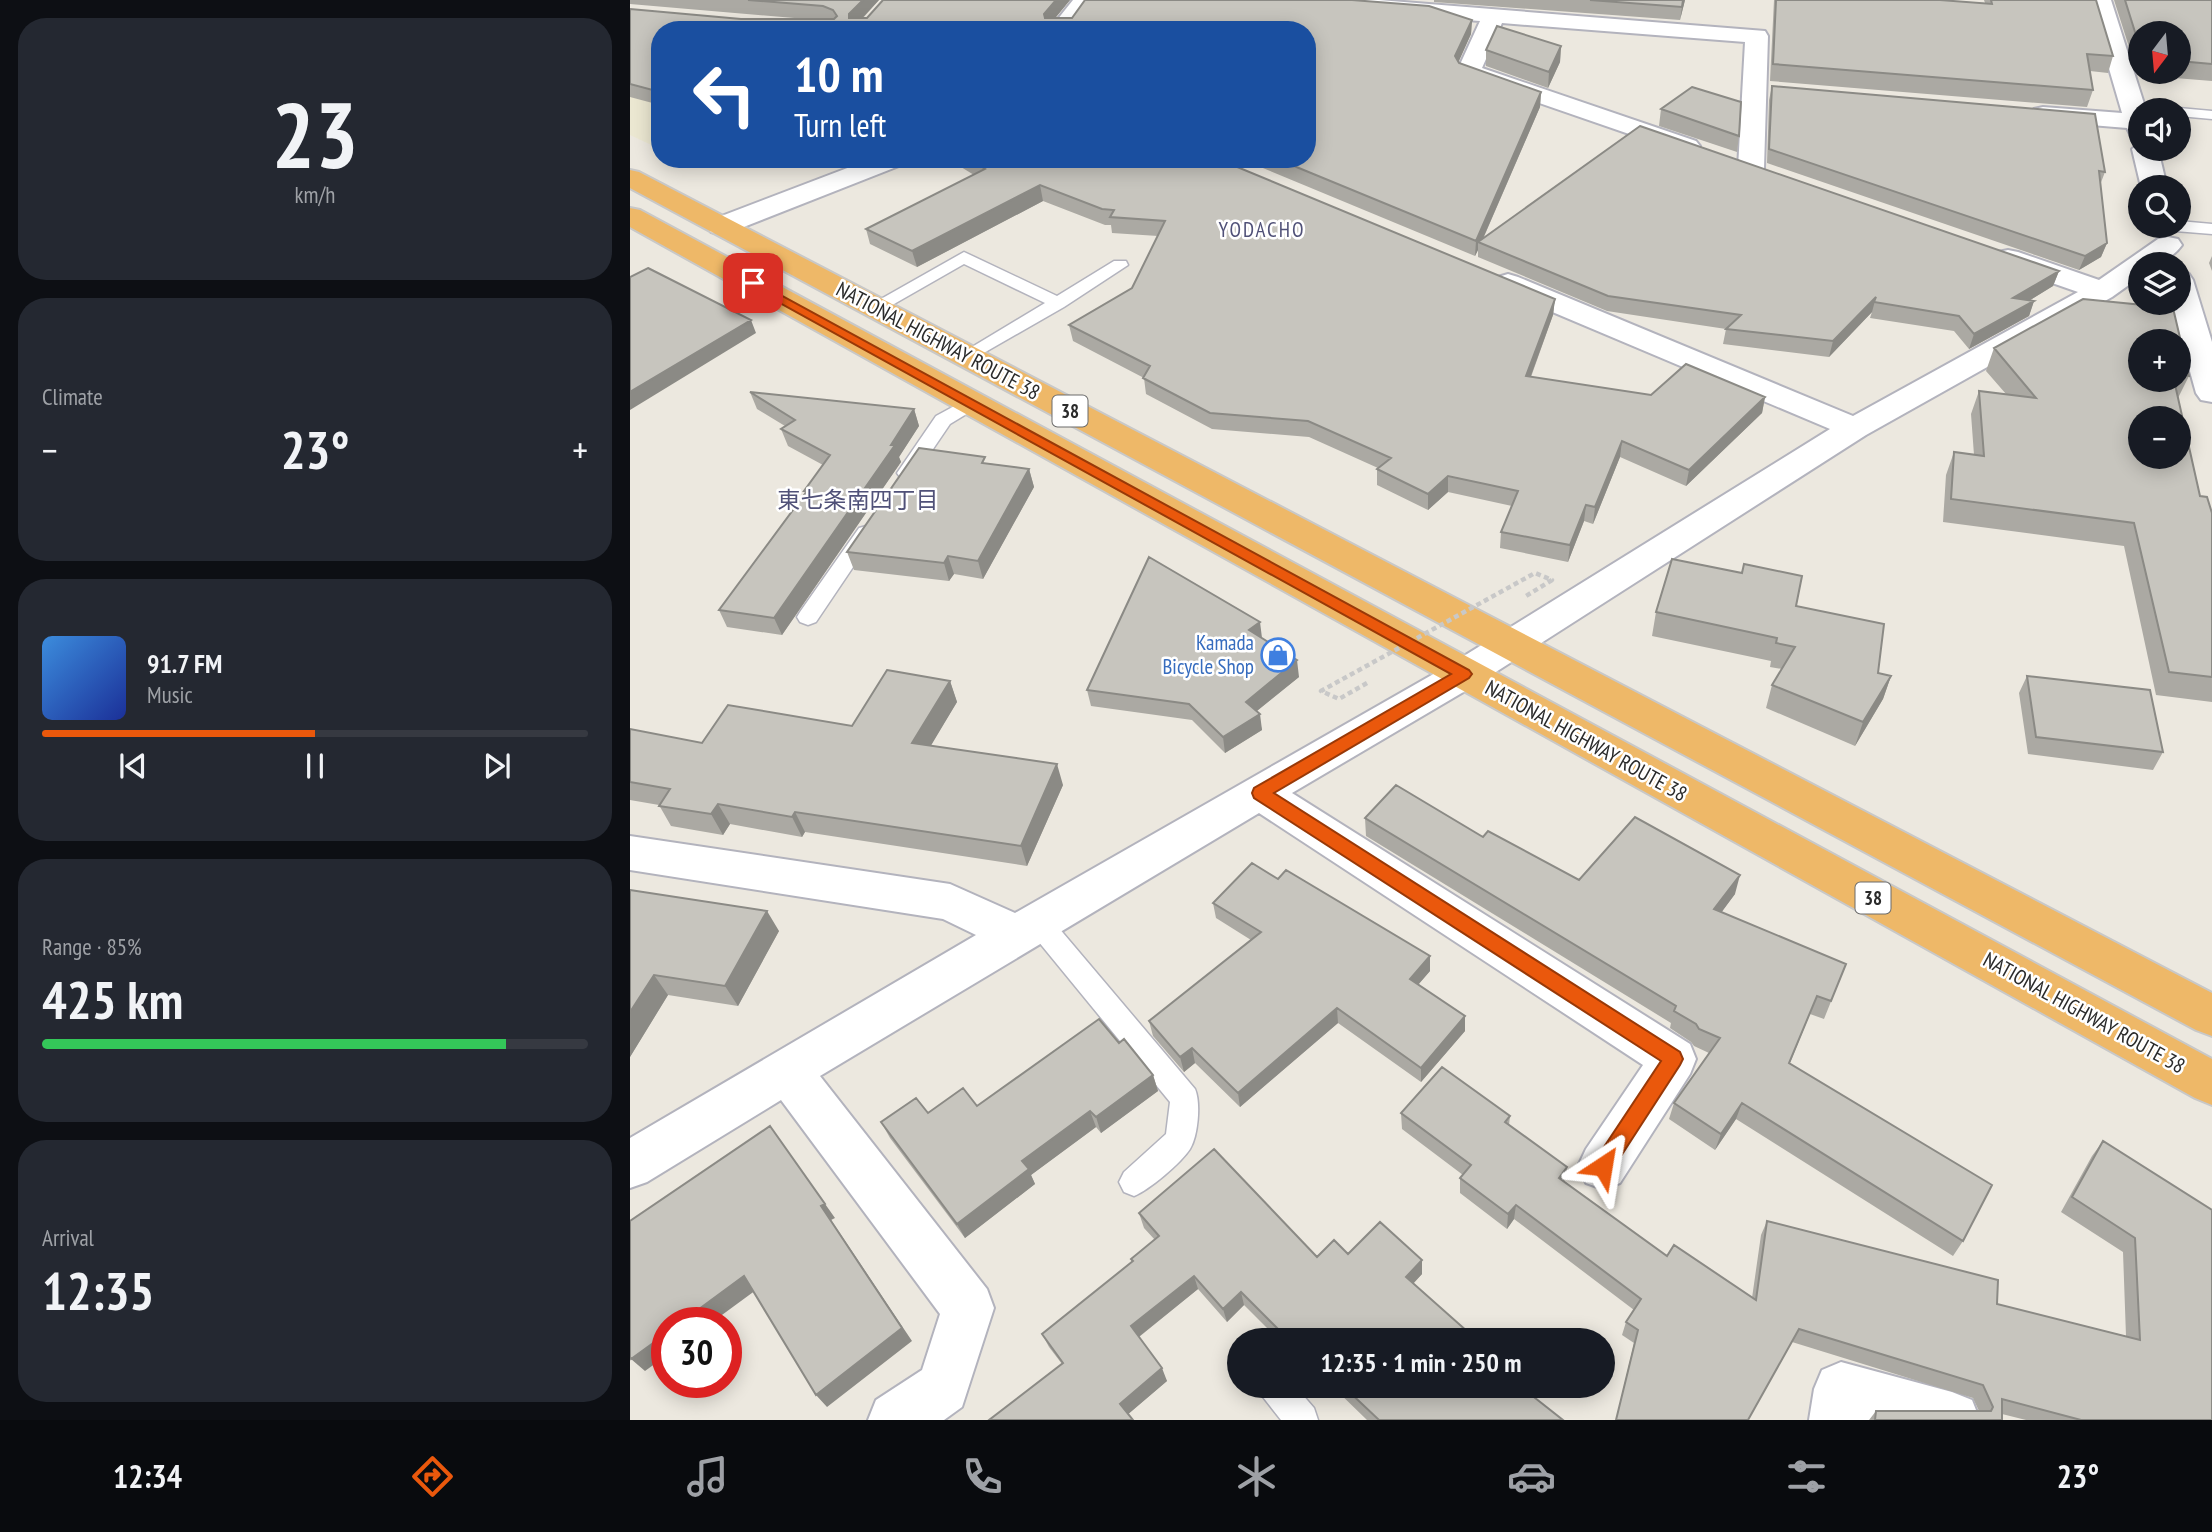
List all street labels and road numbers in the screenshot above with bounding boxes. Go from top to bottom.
street label: NATIONAL HIGHWAY ROUTE 38 [832,275,1045,406]
road number: 38 [1052,396,1088,426]
street label: NATIONAL HIGHWAY ROUTE 38 [1480,674,1692,807]
road number: 38 [1856,882,1890,914]
street label: NATIONAL HIGHWAY ROUTE 38 [1978,946,2190,1079]

